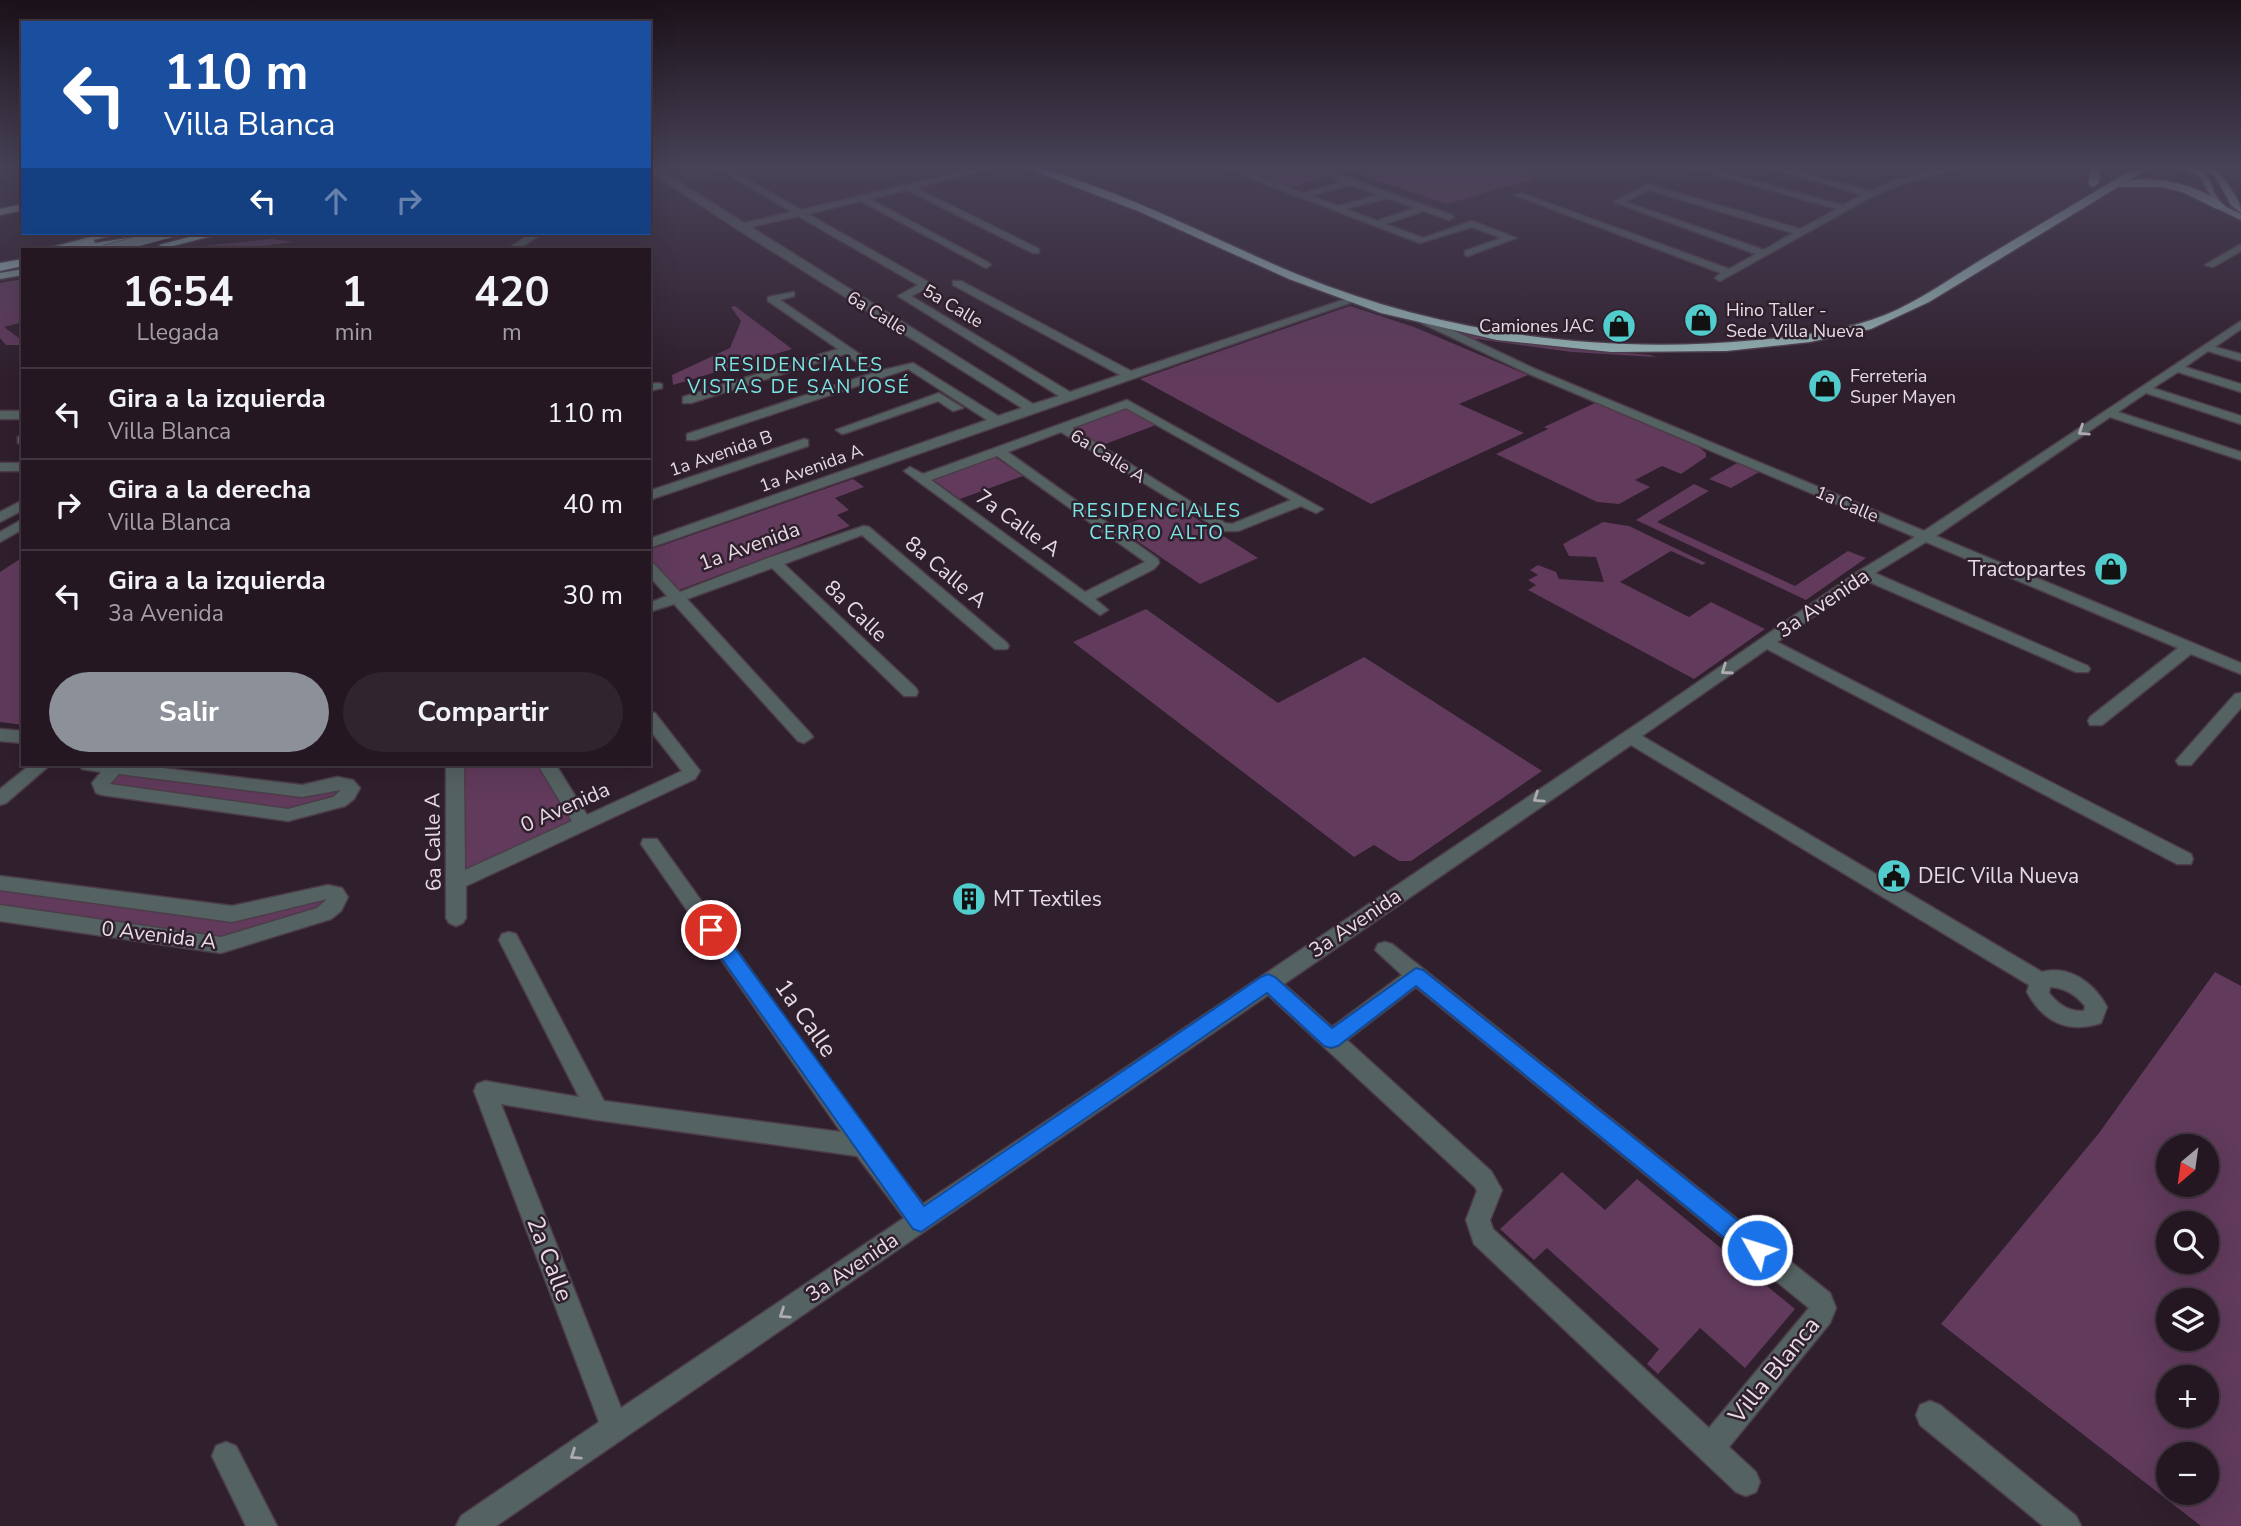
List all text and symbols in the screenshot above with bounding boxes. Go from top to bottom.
text: 110 m [164,39,308,106]
icon: left [49,49,140,140]
text: Villa Blanca [164,103,336,146]
icon: left [244,182,282,220]
icon: ahead [317,182,355,220]
icon: right [390,182,428,220]
text: 16:54 [122,264,233,321]
text: 1 [341,264,366,321]
text: 420 [474,264,550,321]
street label: 5a Calle [918,279,988,333]
street label: 6a Calle [842,285,912,341]
place label: Hino Taller - Sede Villa Nueva [1726,298,1864,343]
shop icon: Hino Taller - Sede Villa Nueva [1682,301,1720,339]
shop icon: Camiones JAC [1600,307,1638,345]
place label: Camiones JAC [1479,314,1594,338]
text: Llegada [137,317,219,348]
text: min [335,317,373,348]
text: m [502,317,522,348]
district label: RESIDENCIALES VISTAS DE SAN JOSÉ [686,352,911,400]
place label: Ferreteria Super Mayen [1850,364,1956,409]
shop icon: Ferreteria Super Mayen [1806,367,1844,405]
text: Gira a la izquierda [108,381,326,416]
icon: left [49,395,87,433]
text: 110 m [547,396,623,431]
text: Villa Blanca [108,416,231,447]
one-way arrow [2078,422,2091,435]
street label: 1a Avenida B [666,424,776,482]
street label: 6a Calle A [1066,424,1150,488]
street label: 1a Avenida A [756,438,866,498]
text: Gira a la derecha [108,472,311,507]
street label: 1a Calle [1812,480,1882,528]
street label: 7a Calle A [970,483,1066,563]
icon: right [49,486,87,524]
text: 40 m [563,487,623,522]
district label: RESIDENCIALES CERRO ALTO [1072,498,1242,546]
text: Villa Blanca [108,507,231,538]
street label: 1a Avenida [694,515,804,577]
street label: 8a Calle A [899,530,993,614]
shop icon: Tractopartes [2092,550,2130,588]
place label: Tractopartes [1968,555,2086,583]
street label: 3a Avenida [1771,562,1875,644]
text: Gira a la izquierda [108,563,326,598]
street label: 8a Calle [818,574,894,648]
icon: left [49,577,87,615]
text: 30 m [563,578,623,613]
text: 3a Avenida [108,598,224,629]
one-way arrow [1721,662,1734,674]
button: Salir [49,672,329,752]
button: Compartir [343,672,623,752]
street label: 0 Avenida [516,775,614,839]
one-way arrow [1533,790,1546,802]
street label: 6a Calle A [418,793,448,891]
public building icon: DEIC Villa Nueva [1875,857,1913,895]
place label: DEIC Villa Nueva [1918,862,2079,890]
building icon: MT Textiles [950,880,988,918]
street label: 3a Avenida [1303,882,1407,964]
place label: MT Textiles [993,885,1102,913]
pin [681,900,741,960]
icon: arrive [692,911,730,949]
street label: 0 Avenida A [100,914,218,956]
street label: 1a Calle [767,973,845,1063]
north arrow [2156,1134,2219,1197]
map controls [2156,1134,2219,1505]
button: search [2156,1211,2219,1274]
street label: 2a Calle [519,1212,581,1306]
position arrow [1720,1213,1794,1287]
street label: 3a Avenida [800,1226,904,1308]
button: layers [2156,1288,2219,1351]
one-way arrow [778,1305,791,1318]
street label: Villa Blanca [1720,1310,1827,1431]
button: + [2156,1365,2219,1428]
button: − [2156,1442,2219,1505]
one-way arrow [570,1447,583,1459]

